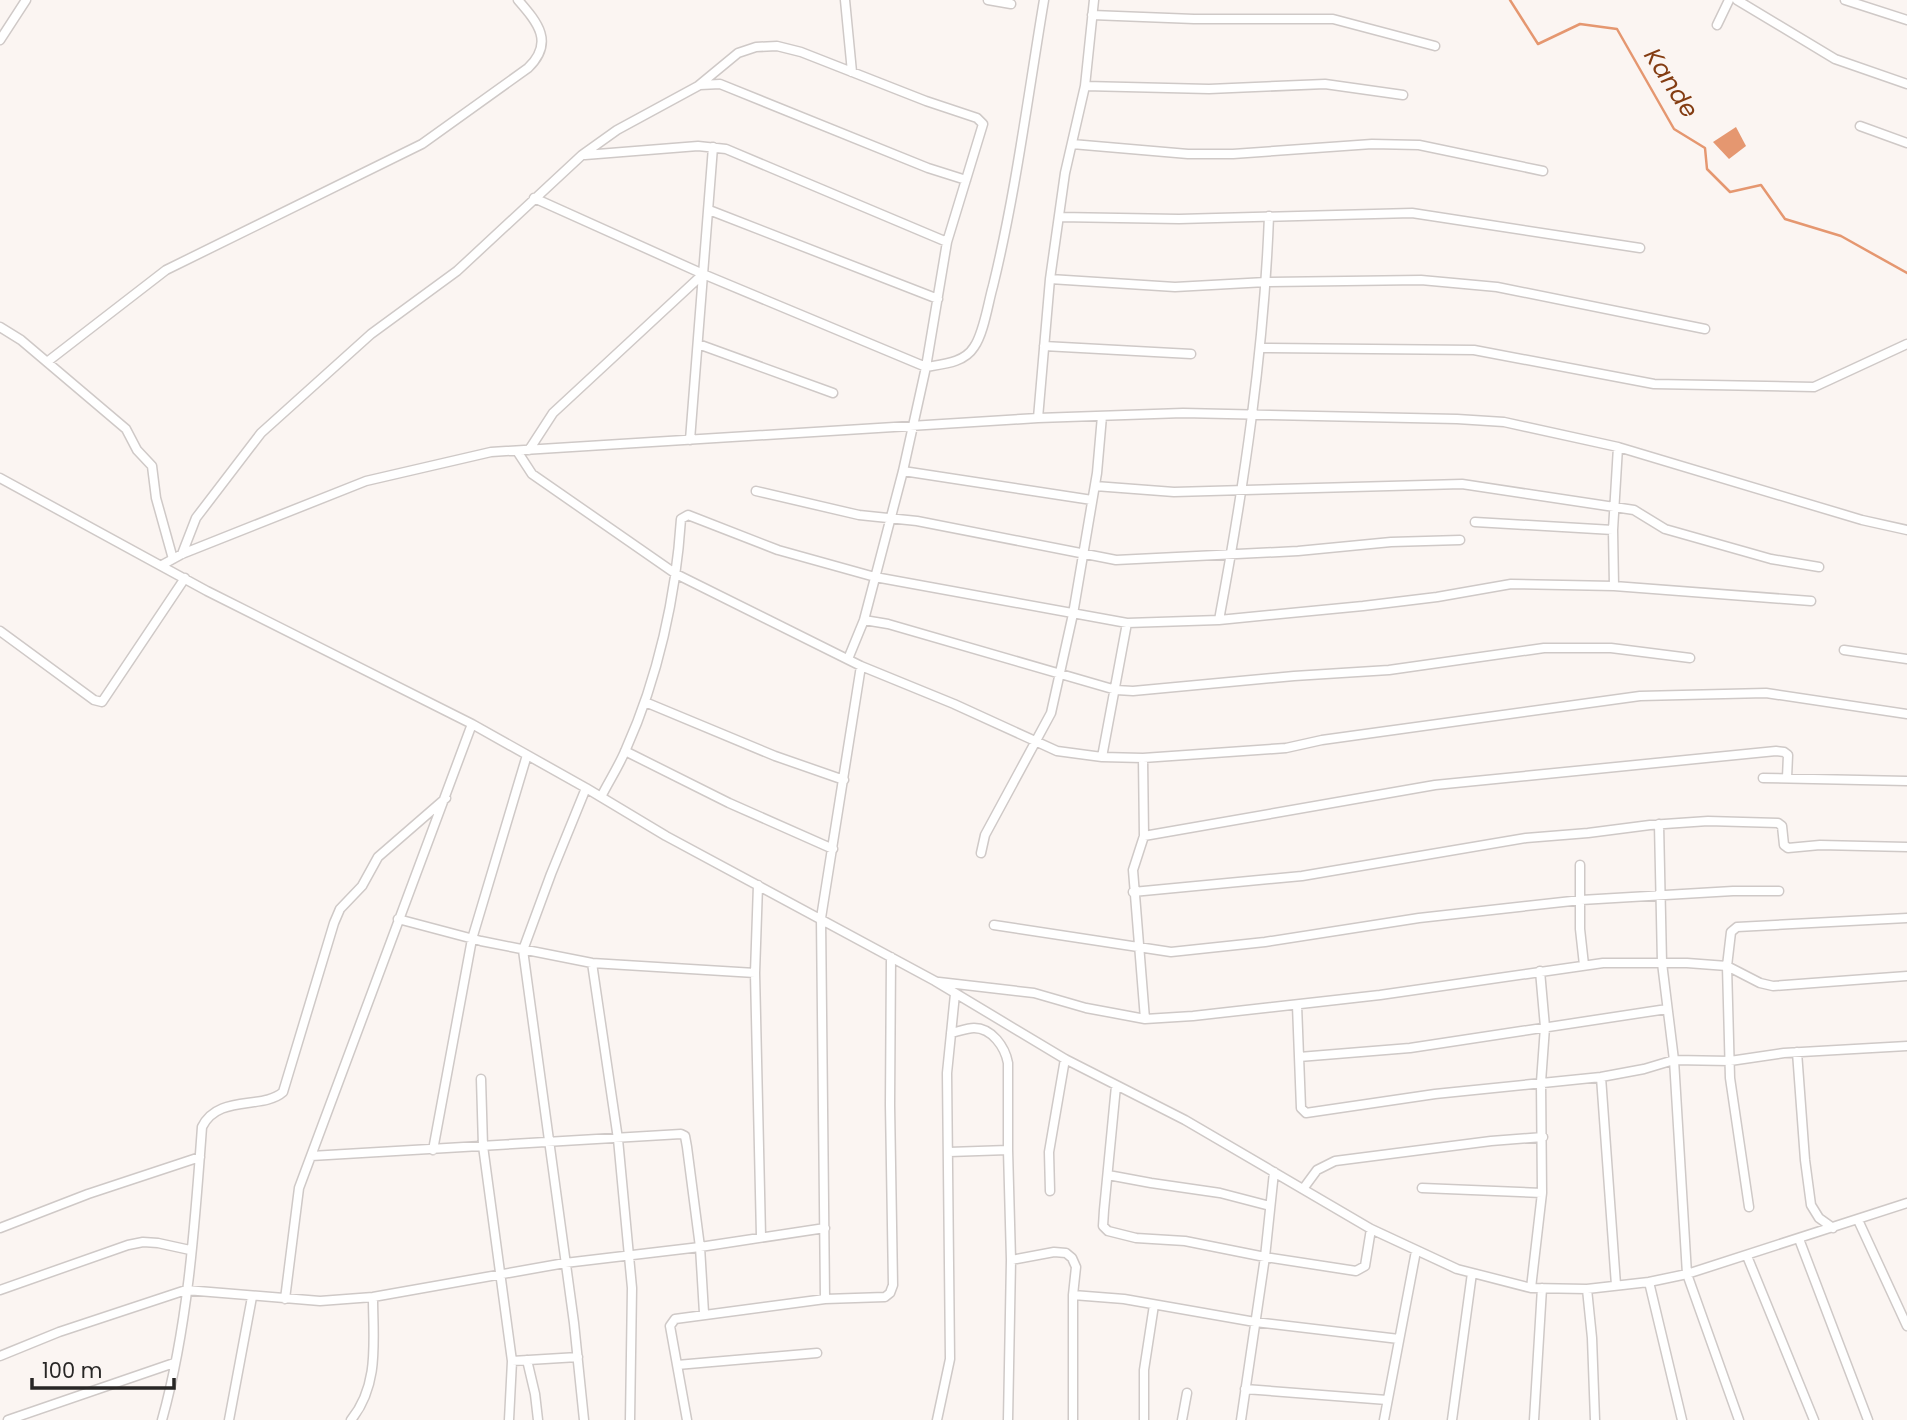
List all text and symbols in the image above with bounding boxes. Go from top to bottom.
water label: Kande [1637,41,1706,124]
scale bar [32,1346,173,1390]
text: 100 m [42,1356,102,1385]

